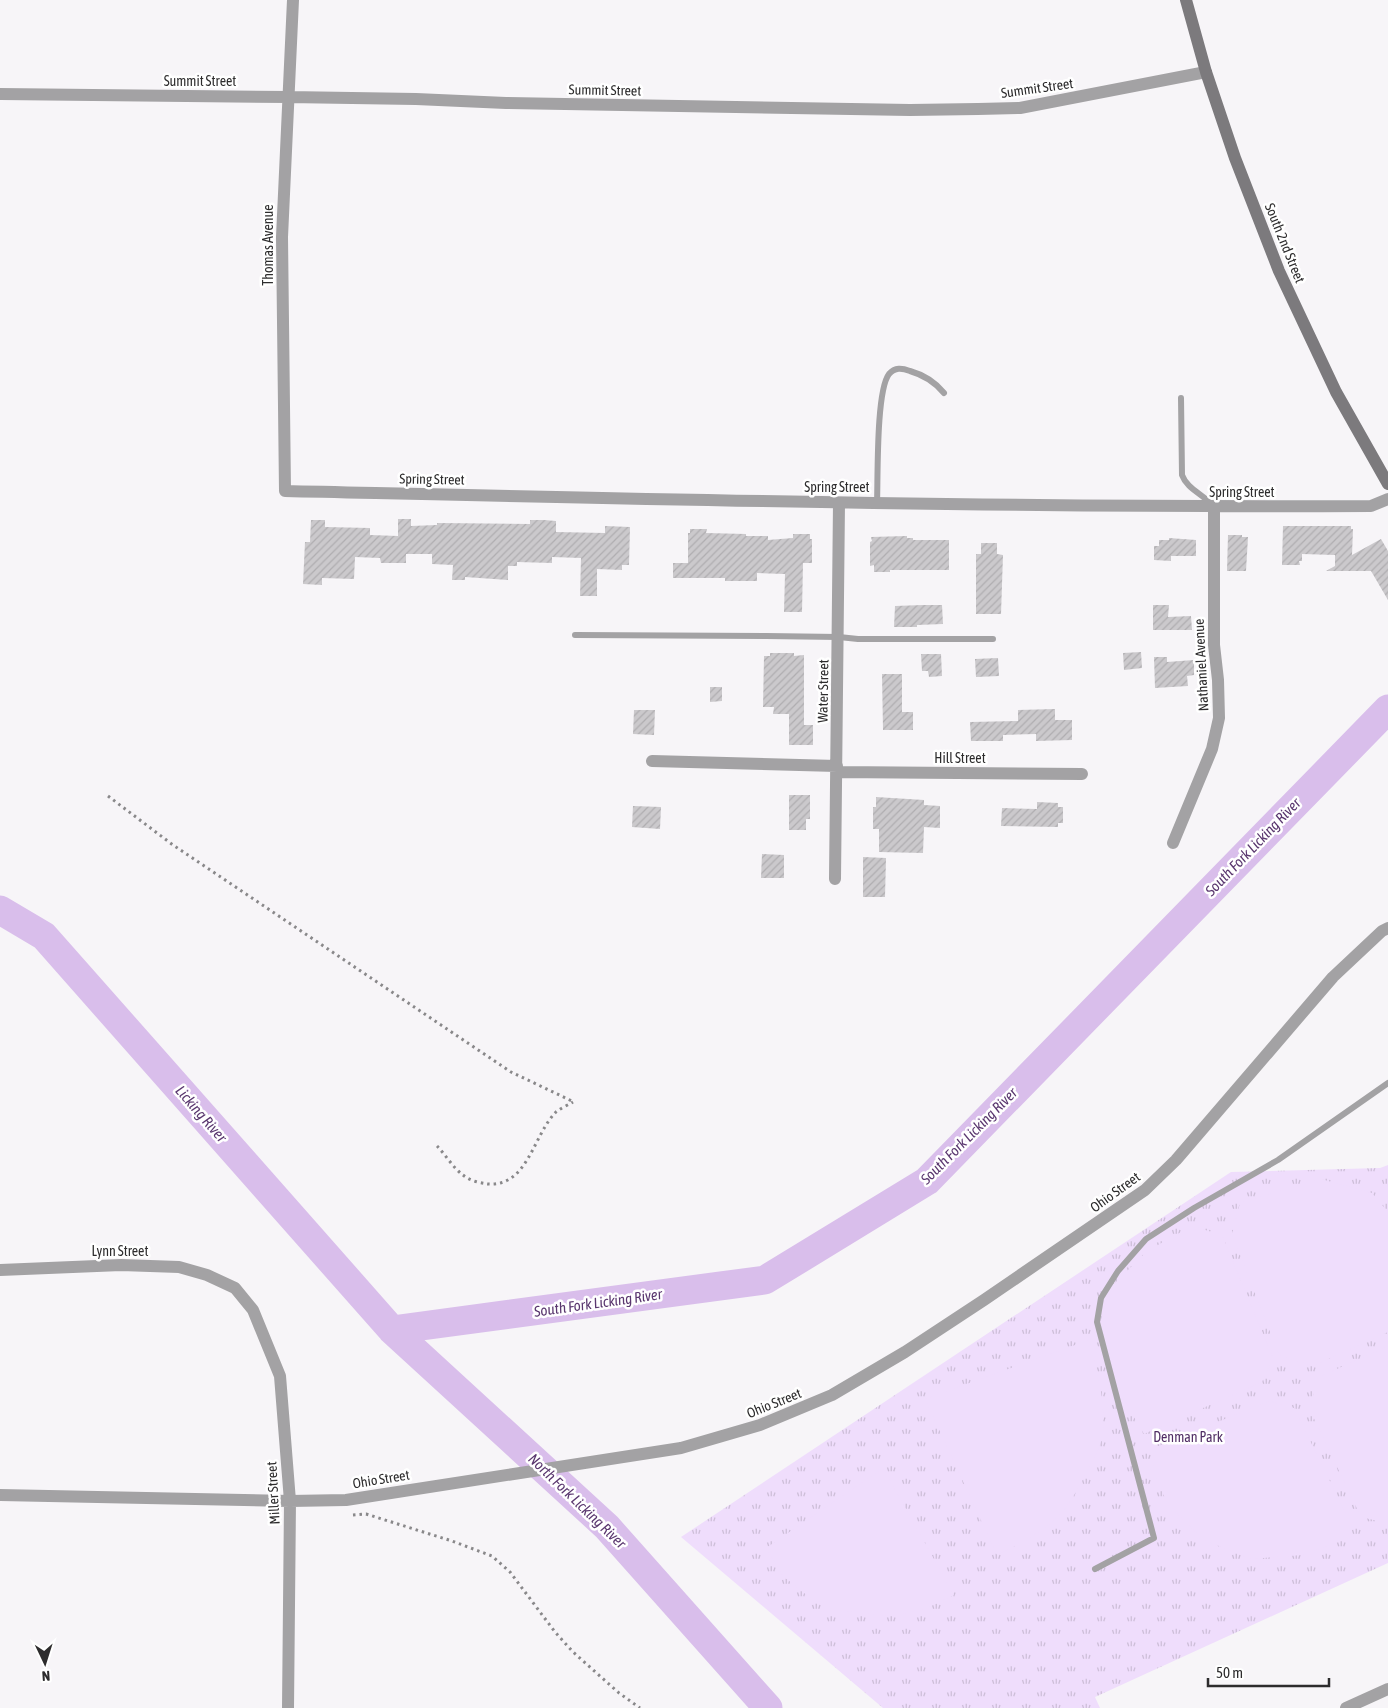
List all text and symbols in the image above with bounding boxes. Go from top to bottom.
street label: Summit Street [164,73,236,89]
street label: Summit Street [1000,75,1074,101]
street label: Summit Street [569,81,641,99]
street label: South 2nd Street [1262,201,1308,285]
street label: Thomas Avenue [260,204,276,286]
street label: Spring Street [399,470,465,488]
street label: Spring Street [804,479,870,495]
street label: Spring Street [1209,484,1275,500]
street label: Nathaniel Avenue [1191,618,1211,712]
street label: Water Street [814,659,832,723]
street label: Hill Street [934,750,986,766]
water label: South Fork Licking River [1201,794,1304,900]
water label: Licking River [172,1082,231,1146]
water label: South Fork Licking River [916,1084,1021,1188]
street label: Ohio Street [1087,1169,1143,1215]
street label: Lynn Street [92,1243,148,1259]
water label: South Fork Licking River [532,1285,664,1320]
street label: Ohio Street [744,1385,804,1421]
park label: Denman Park [1153,1429,1223,1445]
water label: North Fork Licking River [525,1450,630,1552]
street label: Miller Street [263,1461,283,1525]
street label: Ohio Street [351,1467,411,1491]
north arrow [20,1638,70,1688]
scale bar [1208,1656,1329,1688]
text: 50 m [1216,1664,1243,1681]
text: N [41,1668,51,1684]

